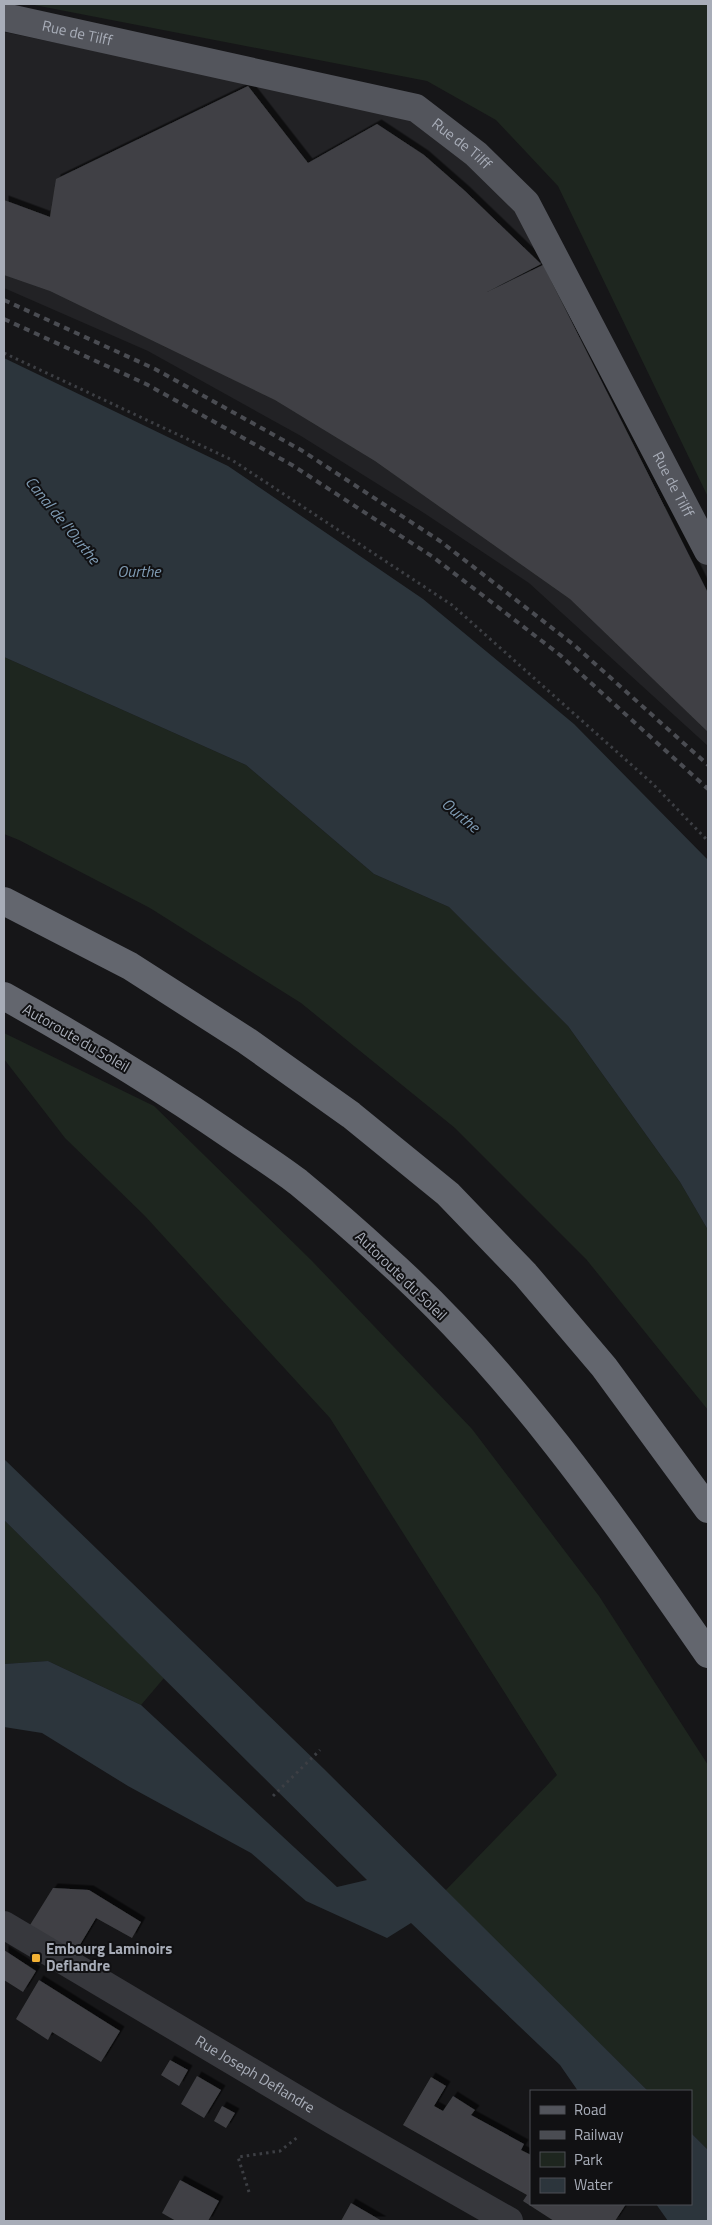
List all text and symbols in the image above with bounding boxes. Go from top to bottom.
street label: Rue de Tilff [40,14,115,52]
street label: Rue de Tilff [427,112,497,175]
street label: Rue de Tilff [647,447,700,521]
water label: Canal de l'Ourthe [20,471,107,570]
water label: Ourthe [117,559,162,583]
water label: Ourthe [437,792,487,839]
street label: Autoroute du Soleil [18,998,134,1078]
street label: Autoroute du Soleil [350,1226,453,1326]
place label: Embourg Laminoirs Deflandre [46,1937,172,1977]
marker: Embourg Laminoirs Deflandre [30,1952,42,1964]
street label: Rue Joseph Deflandre [191,2029,320,2118]
legend [530,2090,692,2205]
text: Road [574,2098,606,2121]
text: Railway [574,2123,624,2146]
text: Park [574,2148,603,2171]
text: Water [574,2173,613,2196]

